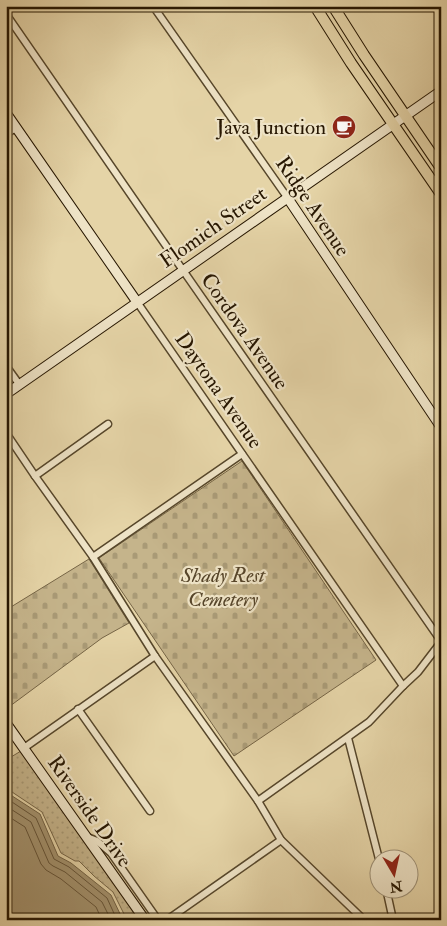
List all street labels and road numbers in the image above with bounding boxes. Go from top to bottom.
street label: Ridge Avenue [269,151,356,262]
street label: Flomich Street [154,180,272,274]
street label: Cordova Avenue [194,268,295,395]
street label: Daytona Avenue [168,327,269,454]
street label: Riverside Drive [41,750,138,873]

